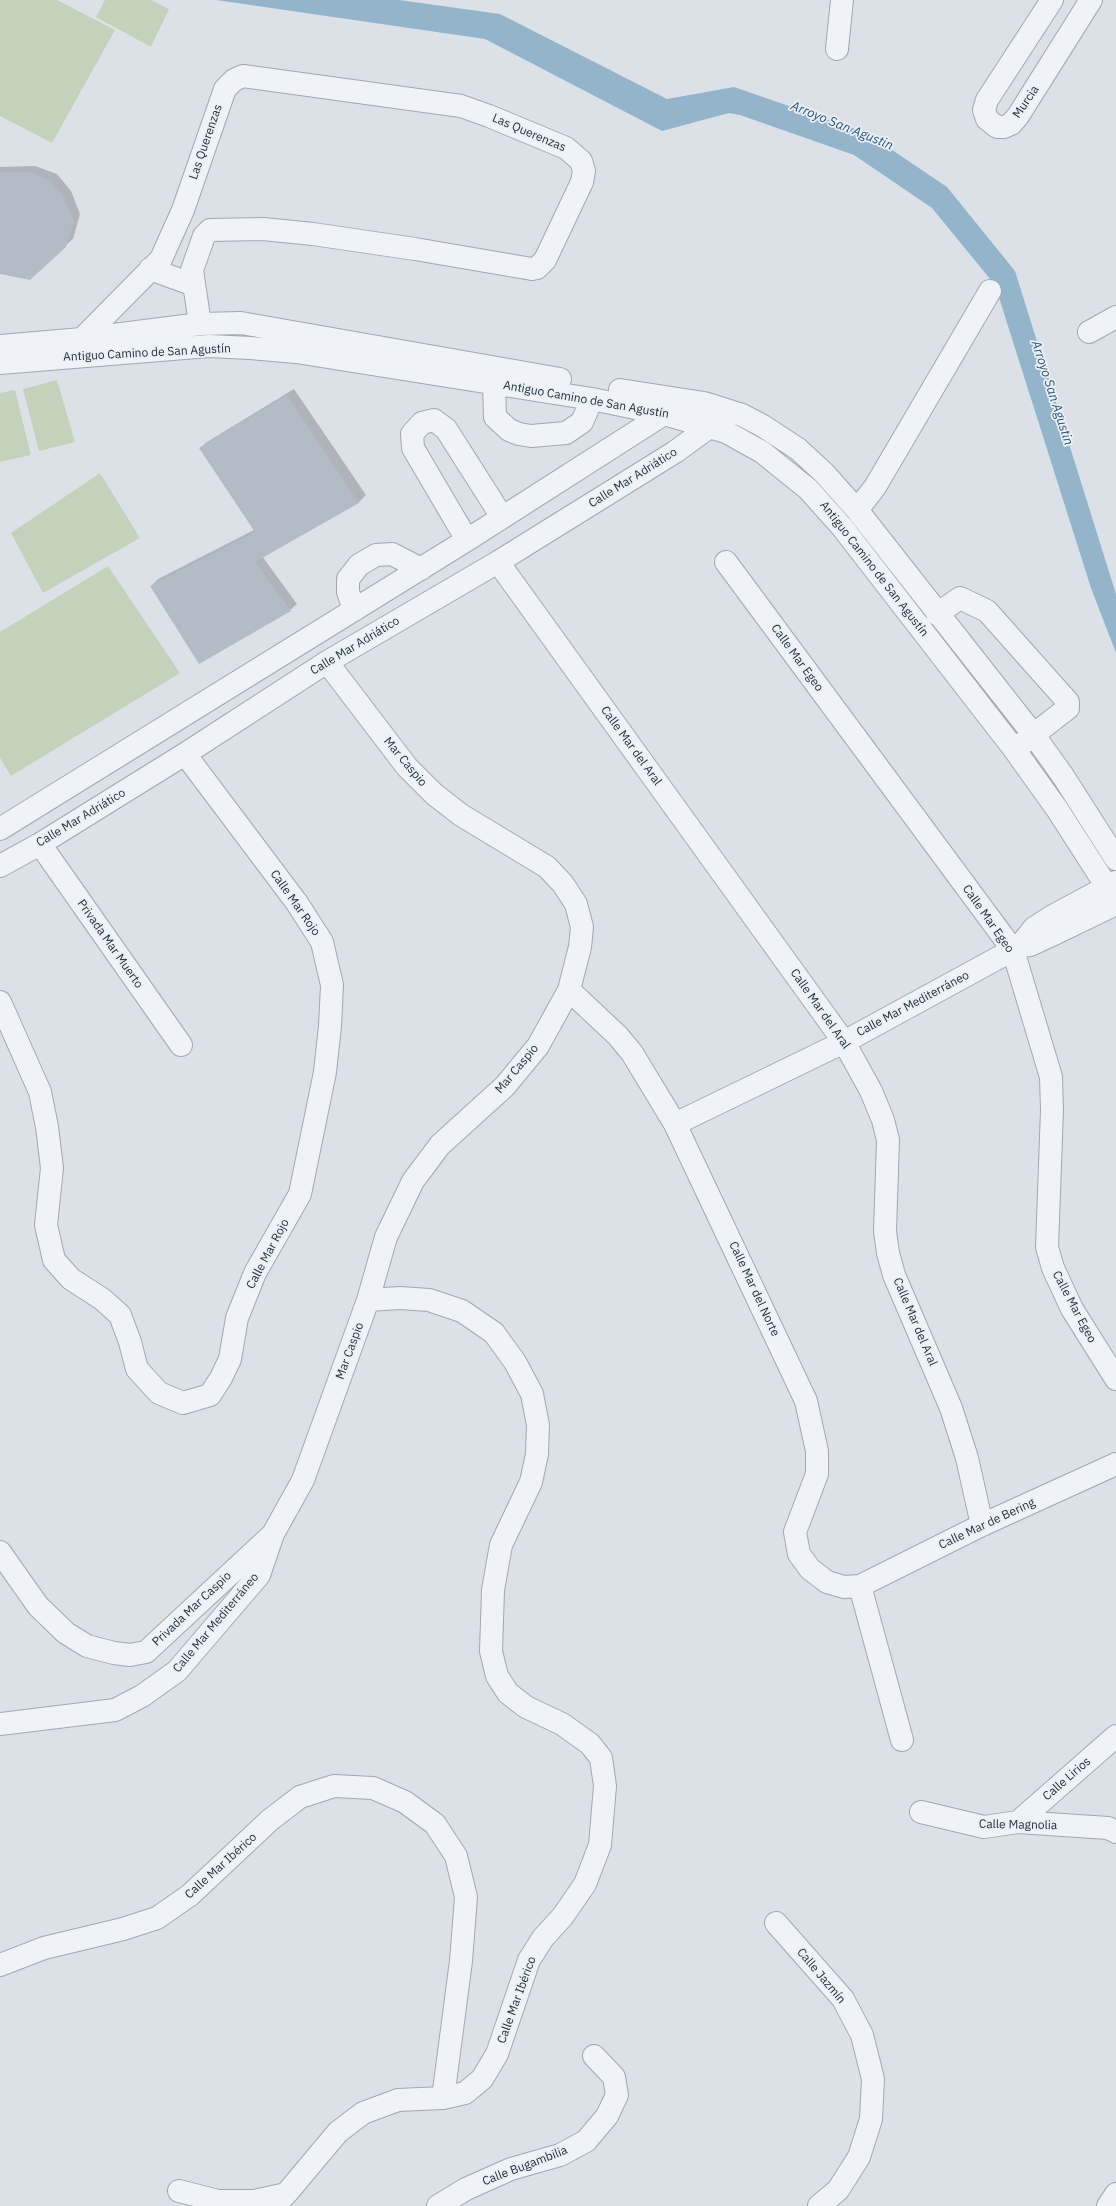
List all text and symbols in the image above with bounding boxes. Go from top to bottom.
street label: Murcia [1010,83,1042,121]
water label: Arroyo San Agustin [789,98,895,154]
street label: Las Querenzas [186,103,226,181]
street label: Las Querenzas [490,111,568,155]
water label: Arroyo San Agustin [1028,339,1076,447]
street label: Antiguo Camino de San Agustín [63,341,231,365]
street label: Antiguo Camino de San Agustín [502,378,670,422]
street label: Calle Mar Adriático [586,445,680,511]
street label: Antiguo Camino de San Agustín [817,498,931,640]
street label: Calle Mar Adriático [308,614,402,678]
street label: Calle Mar Egeo [768,622,826,694]
street label: Calle Mar del Aral [597,704,665,788]
street label: Mar Caspio [380,734,430,790]
street label: Calle Mar Adriático [34,786,128,850]
street label: Calle Mar Rojo [267,867,323,939]
street label: Calle Mar Egeo [959,882,1017,956]
street label: Privada Mar Muerto [74,897,146,991]
street label: Calle Mar del Aral [787,966,853,1052]
street label: Calle Mar Mediterráneo [854,968,972,1040]
street label: Mar Caspio [492,1041,542,1097]
street label: Calle Mar Rojo [244,1217,292,1291]
street label: Calle Mar del Norte [726,1239,782,1339]
street label: Calle Mar Egeo [1049,1268,1099,1346]
street label: Calle Mar del Aral [890,1276,940,1368]
street label: Mar Caspio [333,1320,367,1382]
street label: Calle Mar de Bering [937,1495,1037,1553]
street label: Privada Mar Caspio [150,1569,234,1649]
street label: Calle Mar Mediterráneo [170,1570,262,1676]
street label: Calle Lirios [1040,1754,1094,1804]
street label: Calle Magnolia [979,1817,1057,1833]
street label: Calle Mar Ibérico [182,1830,260,1902]
street label: Calle Jazmín [794,1945,848,2007]
street label: Calle Mar Ibérico [495,1955,539,2045]
street label: Calle Bugambilia [480,2143,570,2189]

